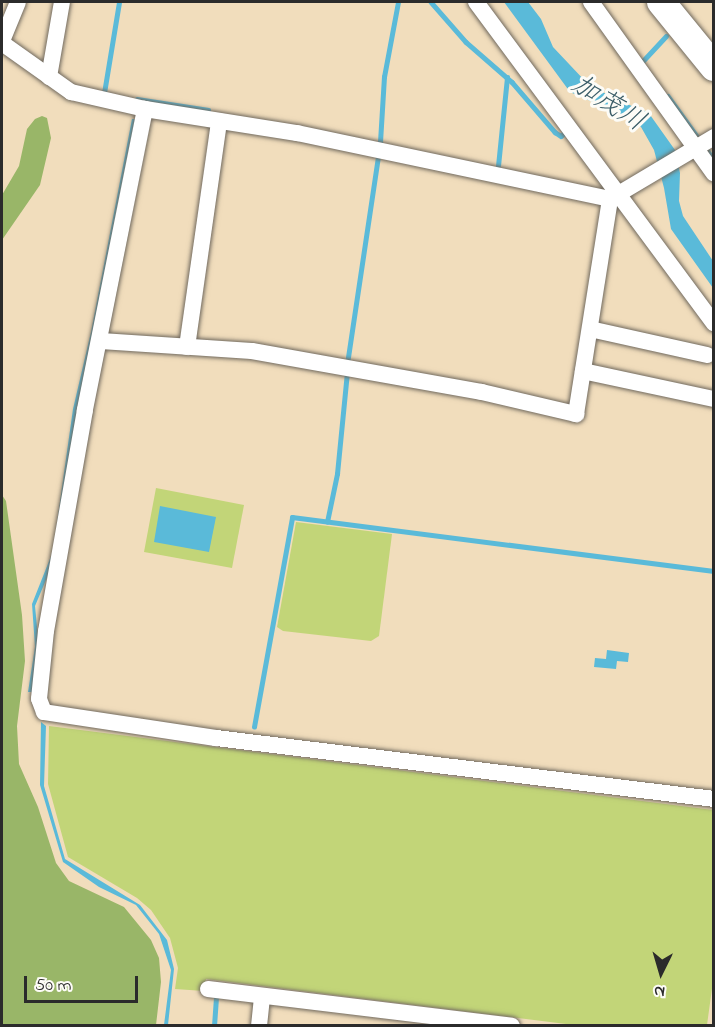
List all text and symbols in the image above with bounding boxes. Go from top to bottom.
water label: 加茂川 [565,69,651,139]
north arrow [631,943,691,1003]
scale bar [27,964,141,1002]
text: 50 m [35,973,72,999]
text: N [653,979,666,1003]

